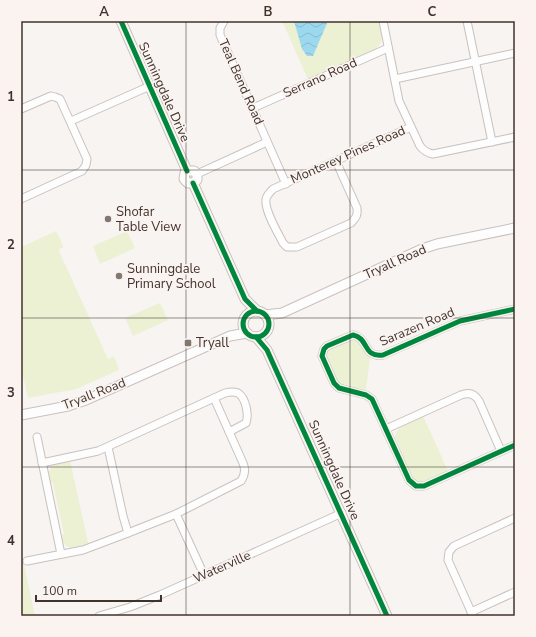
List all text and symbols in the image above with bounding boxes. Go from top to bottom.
text: A [99,3,109,21]
text: B [264,3,273,21]
text: C [428,3,437,21]
street label: Teal Bend Road [214,36,268,128]
street label: Sunningdale Drive [134,39,194,145]
street label: Serrano Road [280,54,360,102]
text: 1 [7,88,15,106]
street label: Monterey Pines Road [288,122,408,188]
place label: Shofar Table View [116,203,181,236]
marker: Shofar Table View [103,214,113,224]
text: 2 [7,236,15,254]
street label: Tryall Road [361,240,429,284]
place label: Sunningdale Primary School [127,260,216,293]
marker: Sunningdale Primary School [114,271,124,281]
street label: Sarazen Road [377,303,457,351]
place label: Tryall [196,334,229,352]
marker: Tryall [183,338,193,348]
street label: Tryall Road [60,374,128,414]
text: 3 [7,384,15,402]
street label: Sunningdale Drive [304,417,364,523]
text: 4 [7,532,15,550]
street label: Waterville [190,546,254,588]
scale bar [36,577,161,603]
text: 100 m [42,583,77,599]

